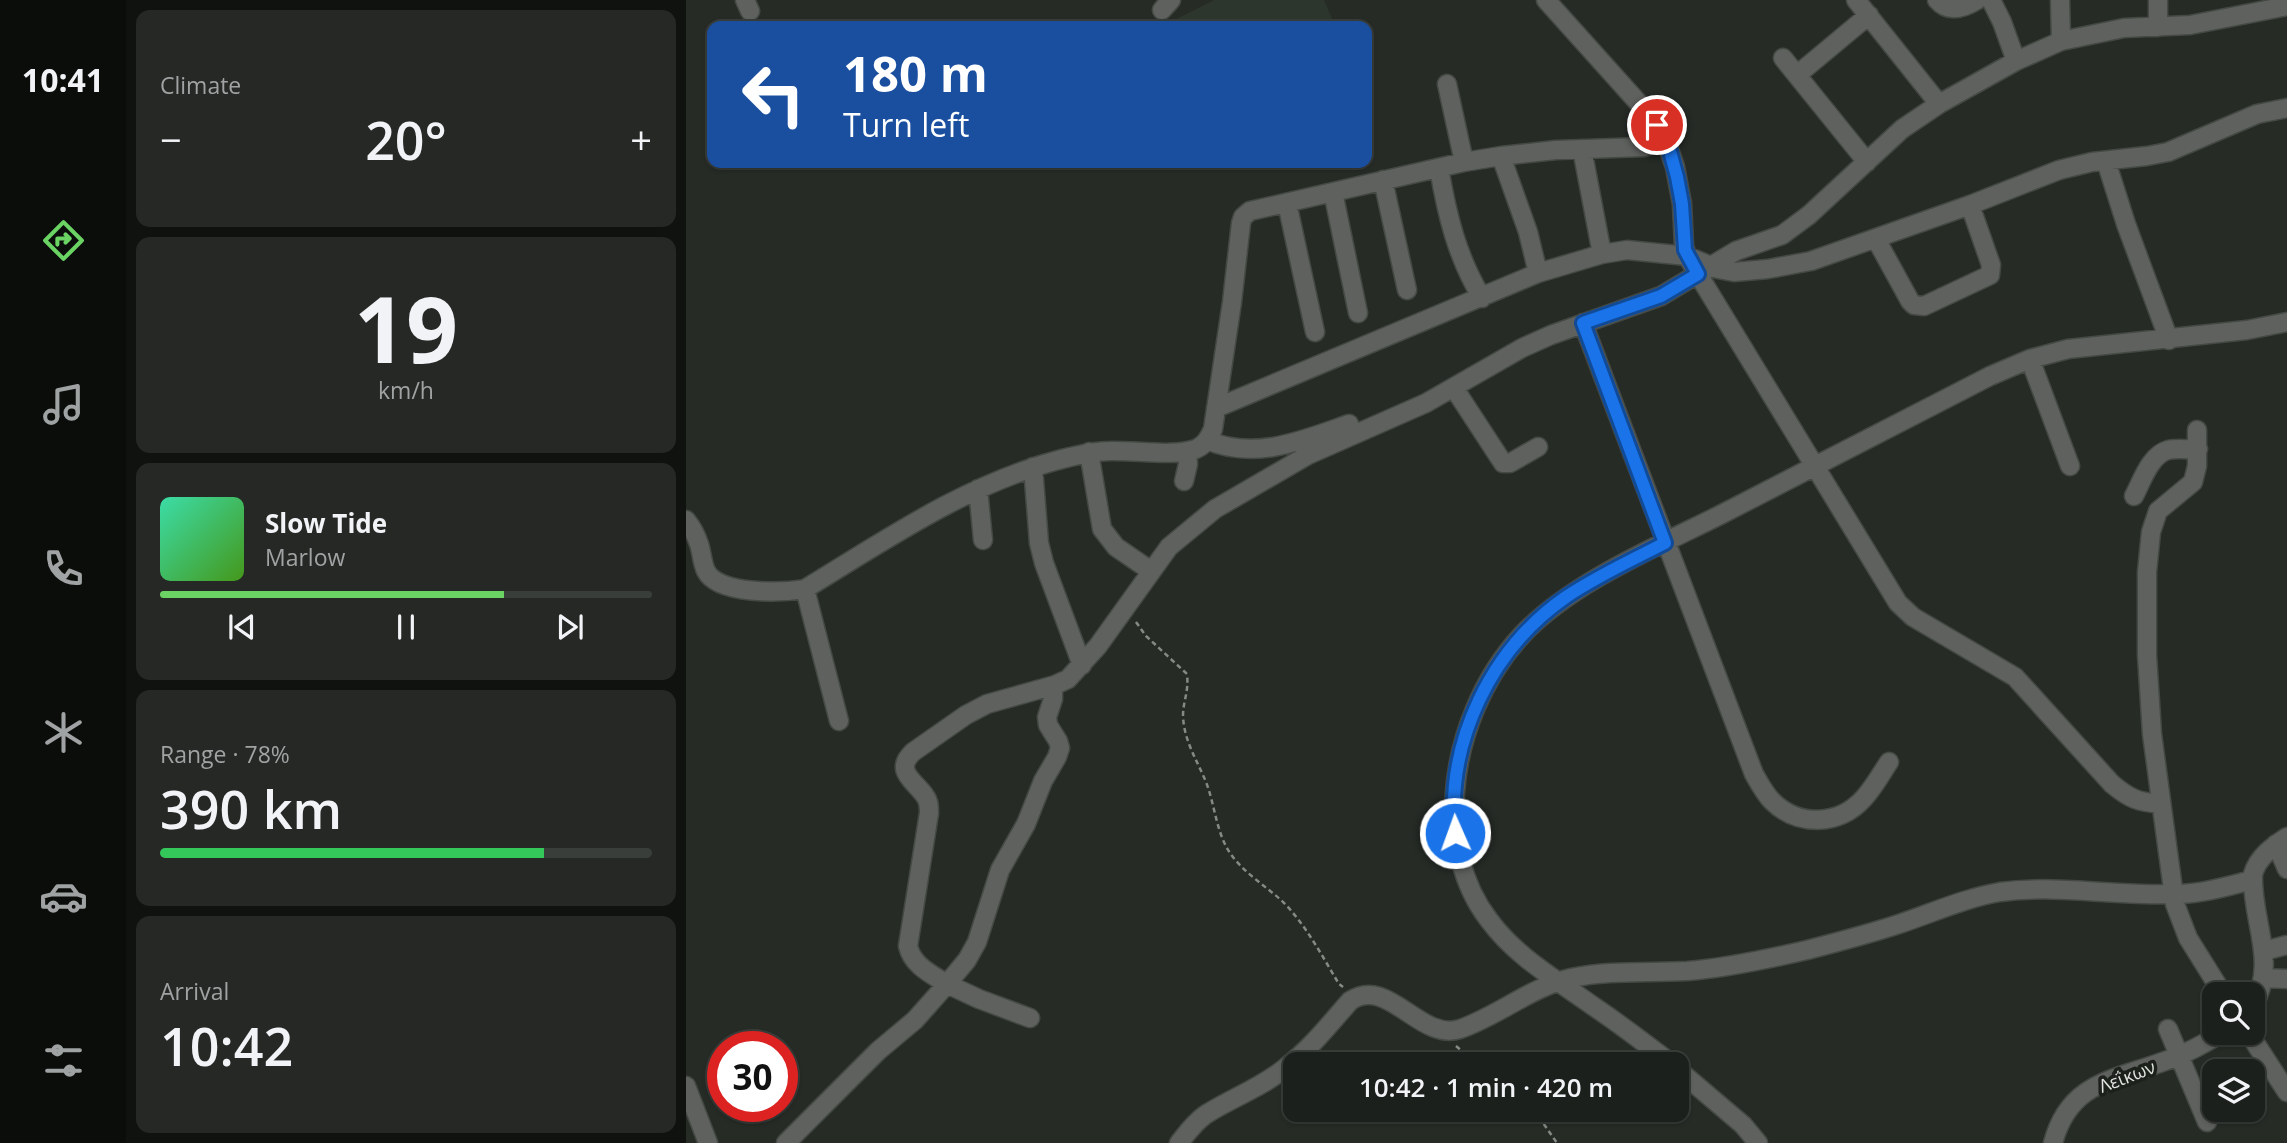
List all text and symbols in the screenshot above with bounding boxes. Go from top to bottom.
text: 180 m [843,40,988,106]
icon: left [728,49,819,140]
text: 10:41 [22,58,104,101]
text: Climate [160,69,241,101]
pin [1627,95,1687,155]
text: Turn left [843,103,969,146]
text: 20° [365,104,447,175]
icon: arrive [1638,106,1676,144]
text: − [160,113,182,165]
text: + [630,113,652,165]
icon: directions [39,216,88,265]
text: 19 [354,266,458,390]
text: km/h [378,374,434,406]
icon: music [39,380,88,429]
text: Slow Tide [265,505,387,541]
text: Marlow [265,541,345,573]
icon: phone [39,544,88,593]
icon: previous [223,608,261,646]
icon: pause [387,608,425,646]
icon: next [551,608,589,646]
icon: climate [39,708,88,757]
text: Range · 78% [160,738,290,770]
text: 390 km [160,773,342,844]
position arrow [1418,796,1492,870]
icon: car [39,872,88,921]
text: Arrival [160,975,229,1007]
map controls [2202,982,2265,1122]
button: search [2202,982,2265,1045]
text: 10:42 [160,1010,293,1081]
speed limit sign: 30 [707,1031,798,1122]
icon: filters [39,1036,88,1085]
street label: Λεΐκων [2095,1054,2159,1098]
button: layers [2202,1059,2265,1122]
text: 10:42 · 1 min · 420 m [1359,1069,1613,1105]

